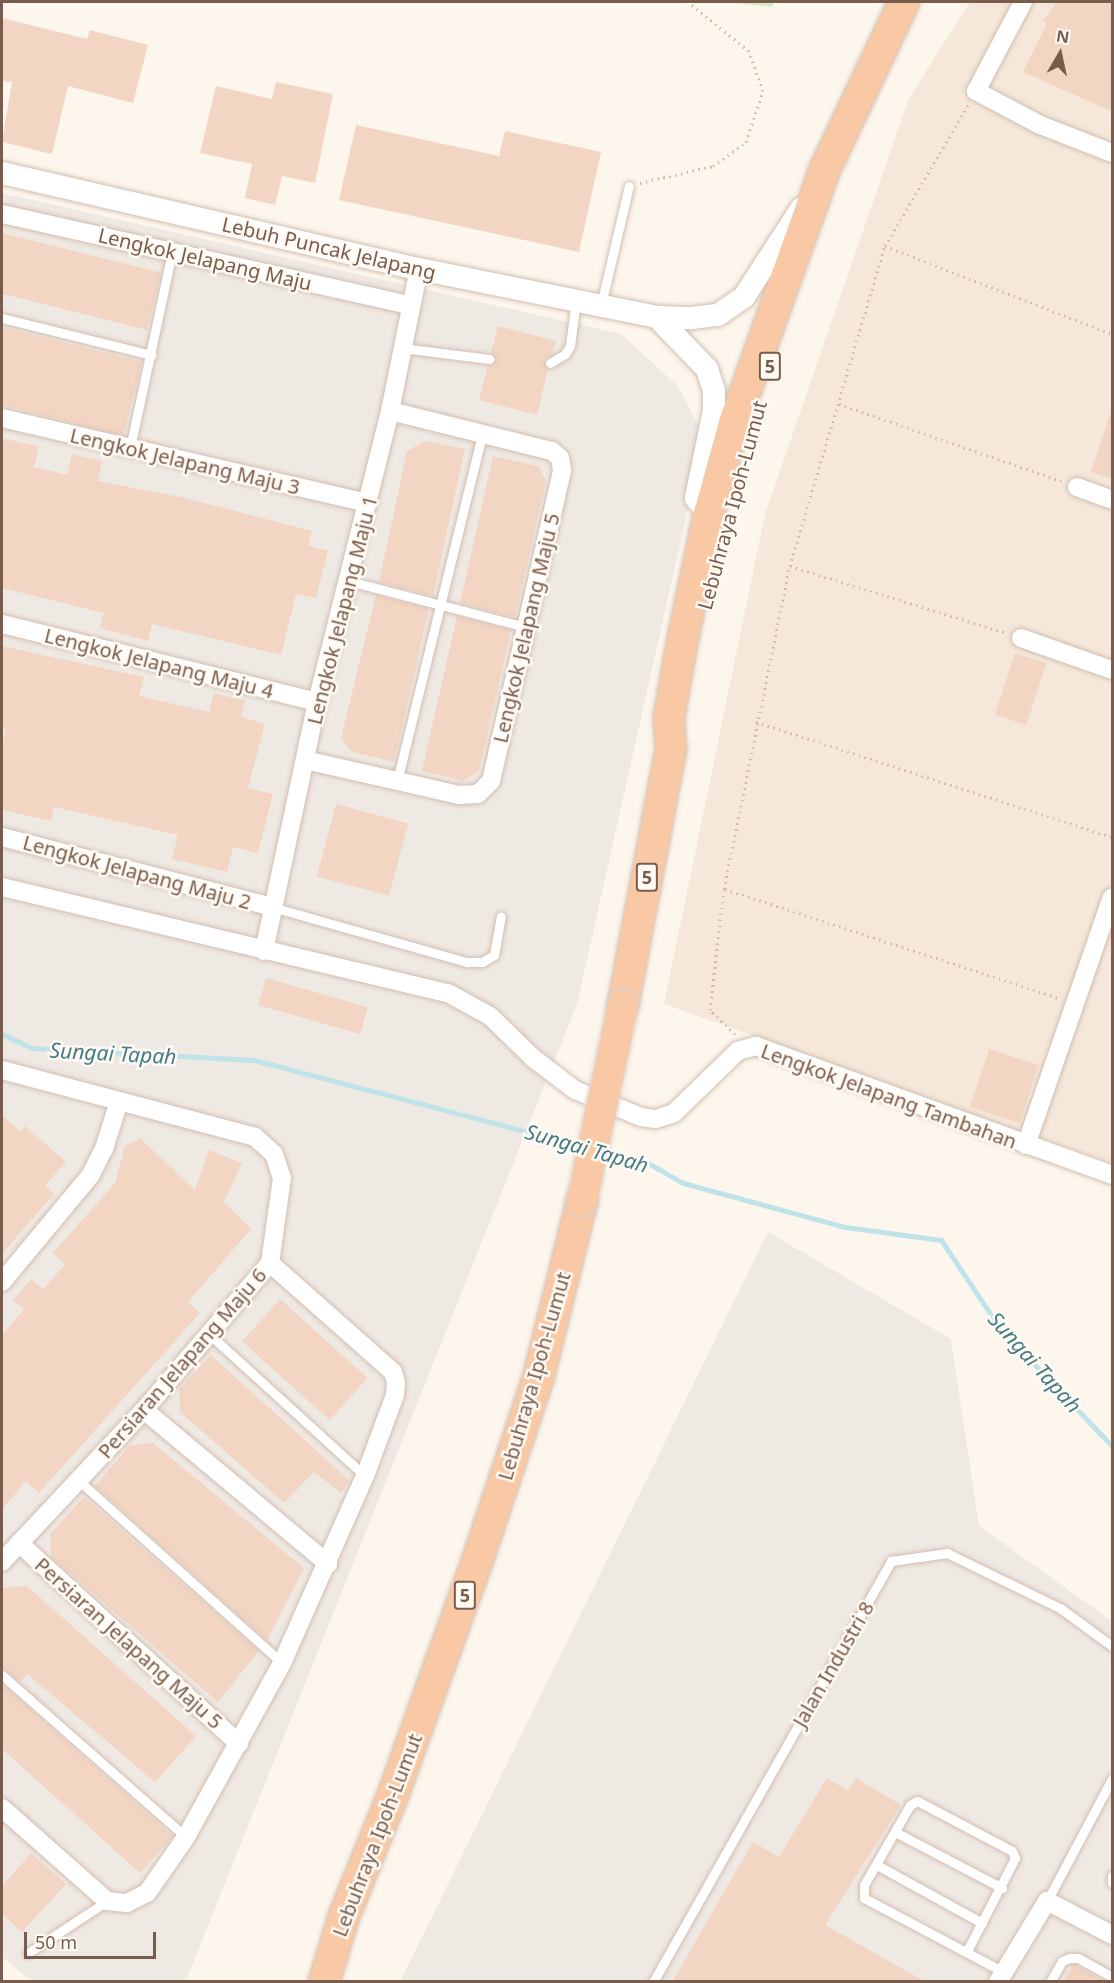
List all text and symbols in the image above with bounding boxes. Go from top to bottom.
north arrow [1030,24,1090,84]
text: N [1055,24,1071,48]
street label: Lebuh Puncak Jelapang [220,212,438,284]
street label: Lengkok Jelapang Maju [96,223,314,295]
road number: 5 [758,351,782,381]
street label: Lebuhraya Ipoh-Lumut [693,398,771,612]
street label: Lengkok Jelapang Maju 3 [68,423,302,499]
street label: Lengkok Jelapang Maju 1 [302,493,382,727]
street label: Lengkok Jelapang Maju 5 [488,511,564,745]
street label: Lengkok Jelapang Maju 4 [42,623,276,703]
street label: Lengkok Jelapang Maju 2 [20,830,254,914]
road number: 5 [635,862,659,892]
water label: Sungai Tapah [49,1037,177,1069]
street label: Lengkok Jelapang Tambahan [758,1038,1020,1154]
water label: Sungai Tapah [523,1118,651,1178]
street label: Persiaran Jelapang Maju 6 [93,1263,271,1463]
street label: Lebuhraya Ipoh-Lumut [493,1269,575,1483]
water label: Sungai Tapah [983,1306,1087,1418]
street label: Persiaran Jelapang Maju 5 [30,1552,228,1734]
road number: 5 [453,1580,477,1610]
street label: Jalan Industri 8 [787,1597,879,1731]
street label: Lebuhraya Ipoh-Lumut [327,1730,427,1940]
scale bar [27,1920,159,1958]
text: 50 m [35,1930,77,1954]

